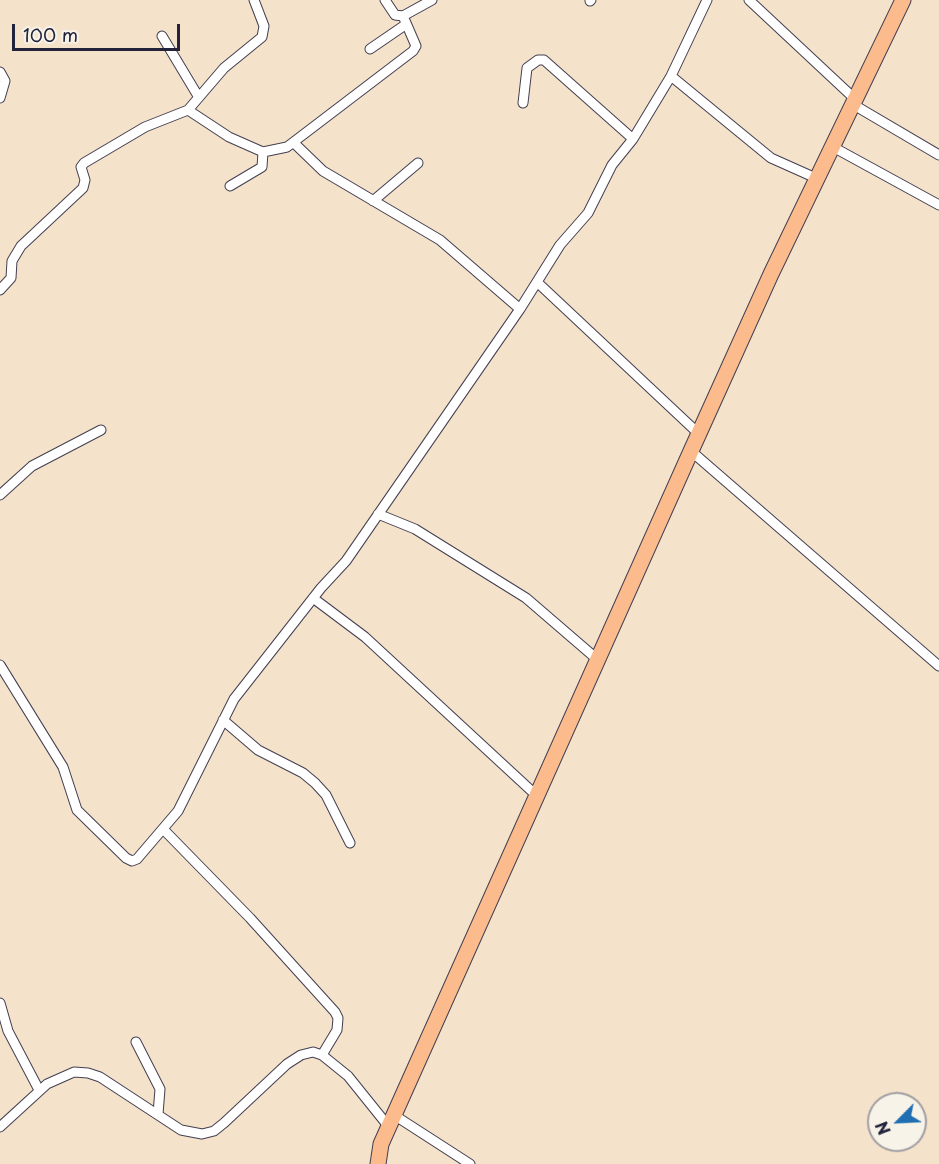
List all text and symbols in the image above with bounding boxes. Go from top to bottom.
scale bar [15,12,183,50]
text: 100 m [23,21,78,48]
north arrow [867,1092,927,1152]
text: N [869,1118,896,1139]

